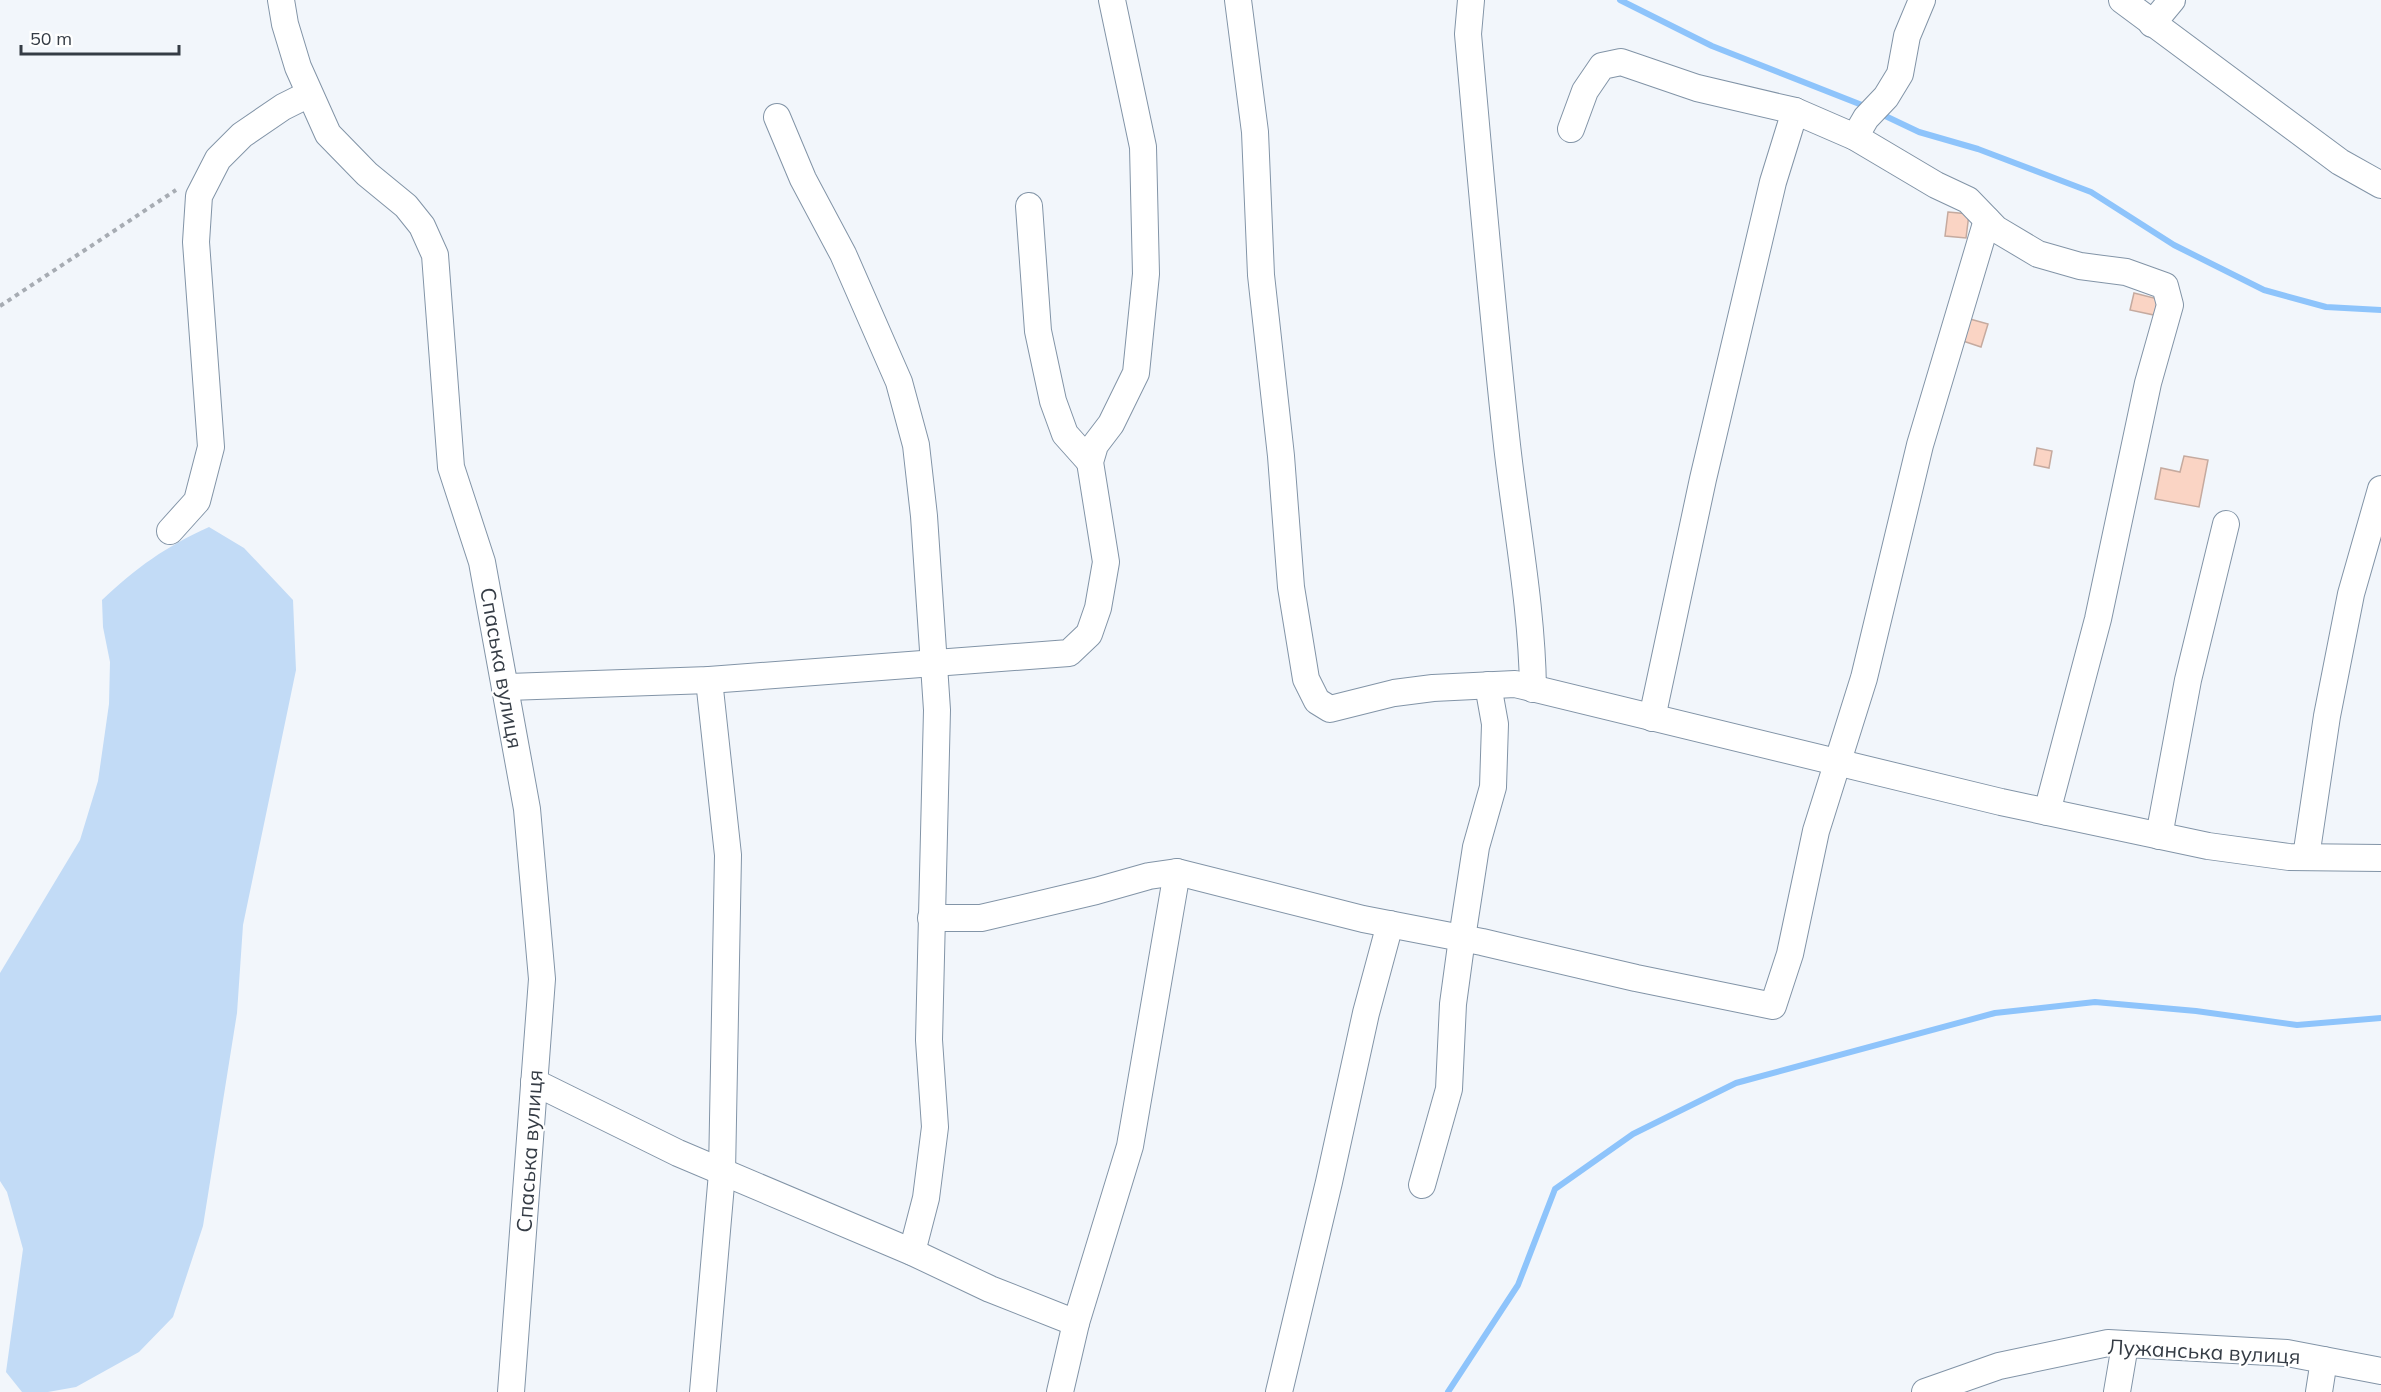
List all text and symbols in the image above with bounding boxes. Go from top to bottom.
scale bar [21,18,178,56]
text: 50 m [30,27,72,50]
street label: Спаська вулиця [475,585,529,751]
street label: Спаська вулиця [510,1069,548,1233]
street label: Лужанська вулиця [2107,1333,2301,1369]

